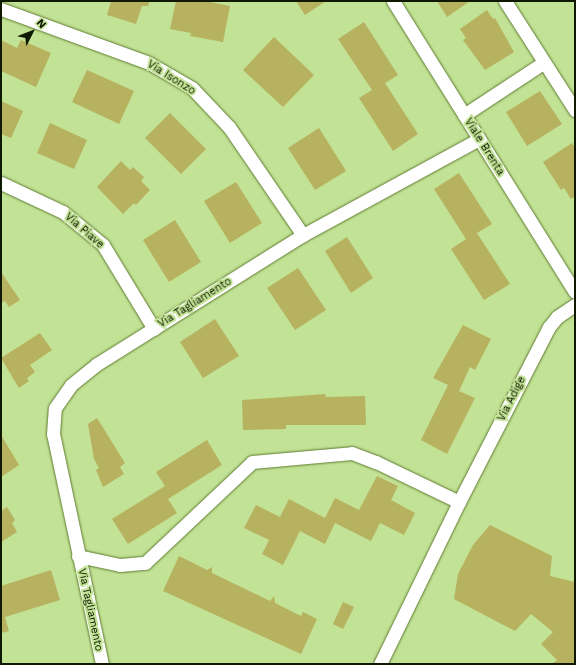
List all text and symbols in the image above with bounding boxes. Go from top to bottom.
north arrow [12,12,52,52]
text: N [34,16,49,31]
street label: Via Isonzo [144,58,198,98]
street label: Viale Brenta [461,116,507,178]
street label: Via Piave [62,210,106,252]
street label: Via Tagliamento [155,275,235,331]
street label: Via Adige [495,374,529,424]
street label: Via Tagliamento [75,567,105,653]

